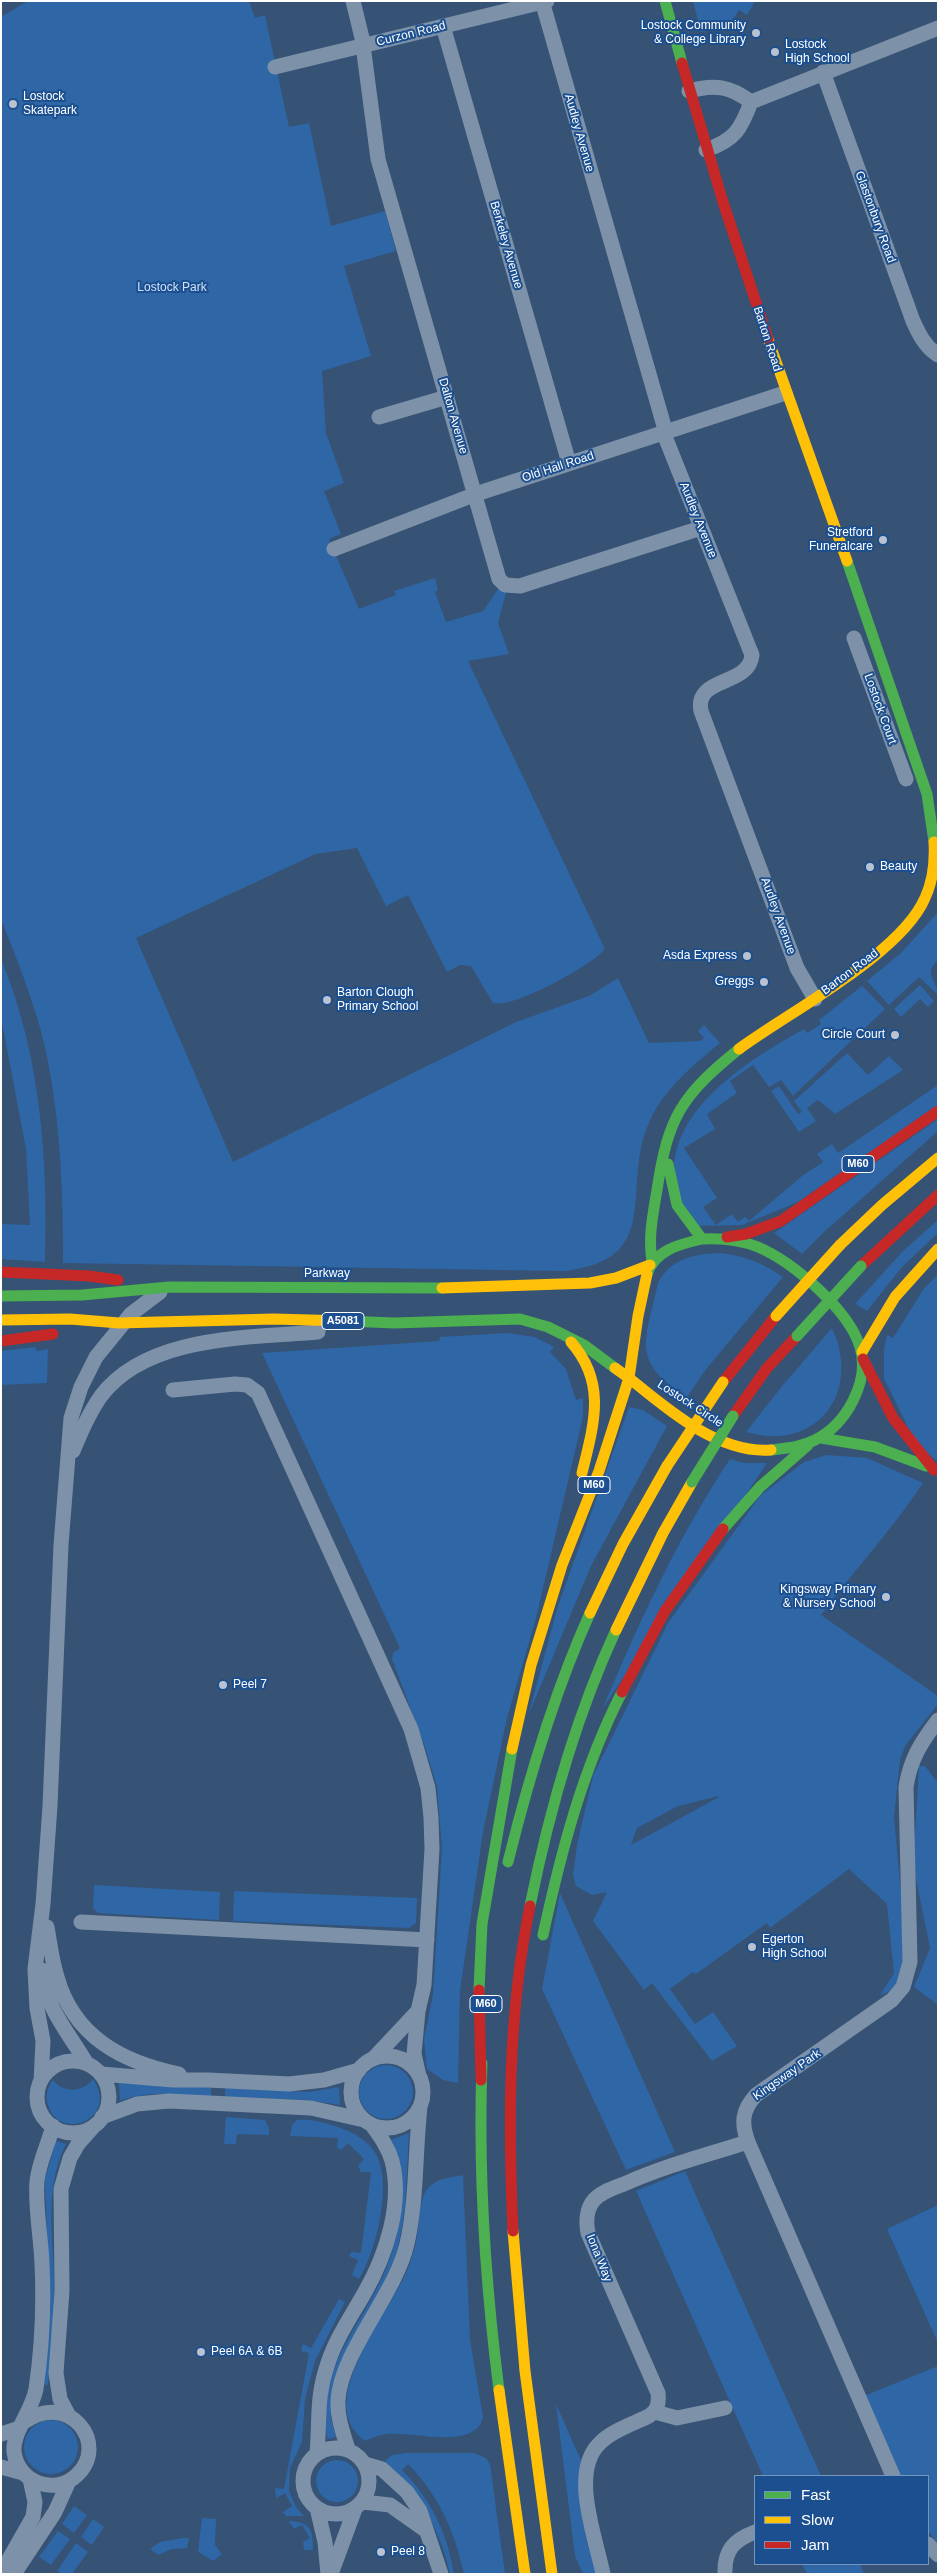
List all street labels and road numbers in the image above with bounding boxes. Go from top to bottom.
street label: Curzon Road [375,18,447,50]
street label: Audley Avenue [561,92,597,174]
street label: Glastonbury Road [852,169,898,265]
street label: Berkeley Avenue [487,200,525,290]
street label: Barton Road [750,305,784,373]
street label: Dalton Avenue [435,376,471,456]
street label: Old Hall Road [520,449,596,485]
street label: Audley Avenue [676,480,720,560]
street label: Lostock Court [861,672,899,746]
street label: Audley Avenue [757,876,799,956]
street label: Barton Road [819,946,881,998]
road number: M60 [842,1156,874,1172]
street label: Parkway [304,1267,350,1281]
road number: A5081 [322,1312,364,1330]
street label: Lostock Circle [654,1377,726,1431]
road number: M60 [578,1476,610,1494]
road number: M60 [470,1996,502,2012]
street label: Kingsway Park [750,2046,824,2104]
street label: Iona Way [583,2232,615,2284]

